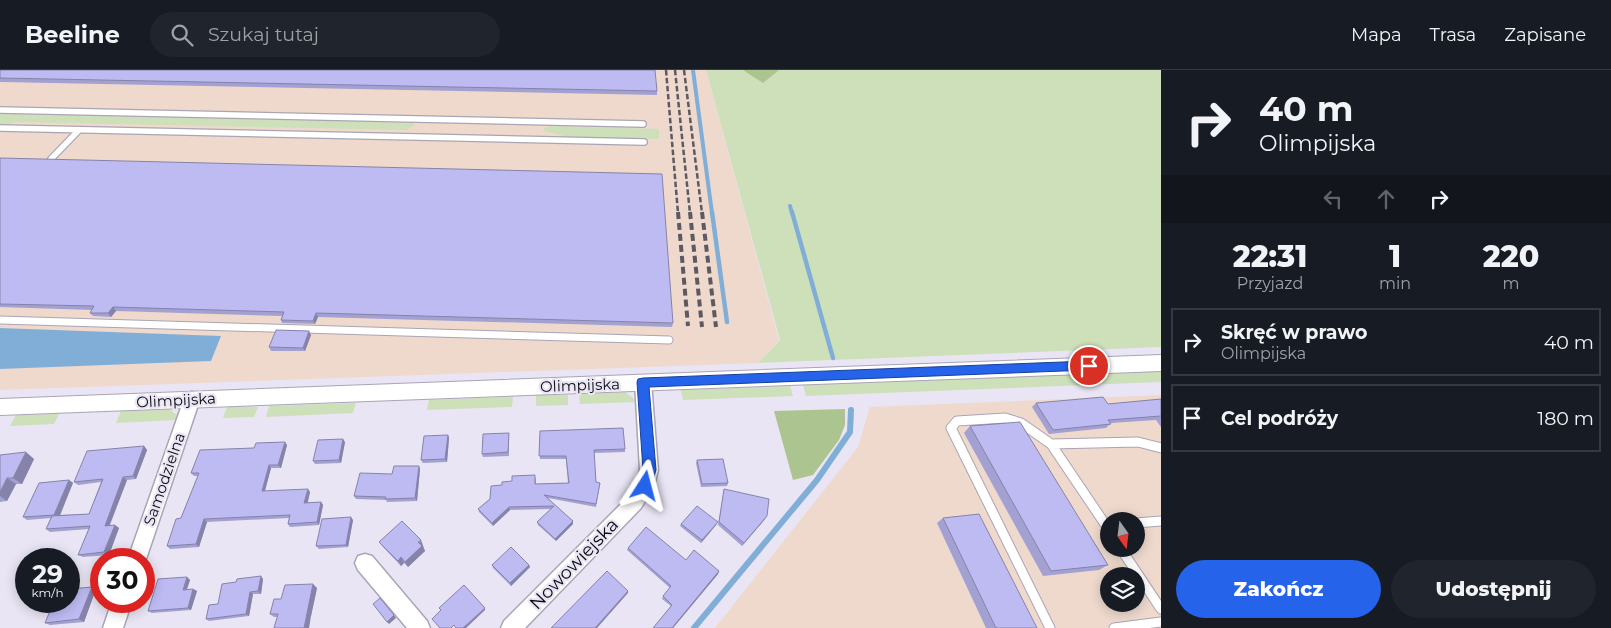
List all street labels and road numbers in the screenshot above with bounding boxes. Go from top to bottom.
street label: Olimpijska [540,374,620,396]
street label: Olimpijska [136,388,216,412]
street label: Samodzielna [139,430,189,528]
street label: Nowowiejska [525,514,623,614]

